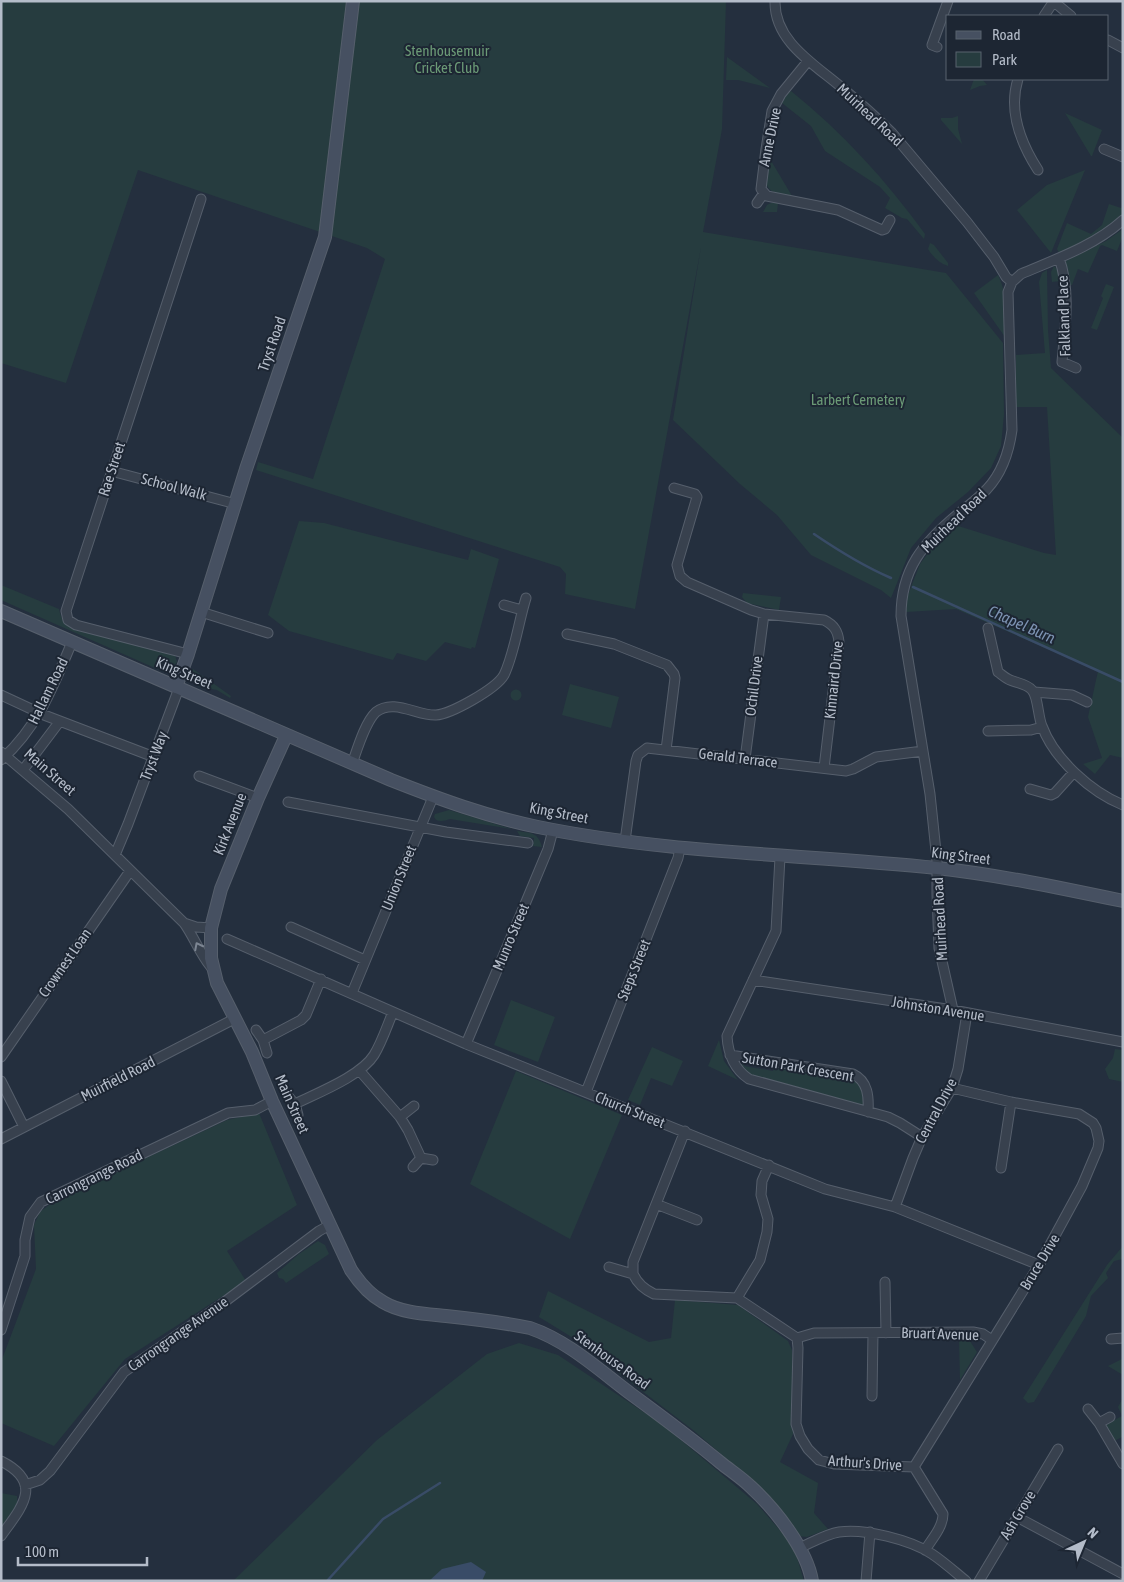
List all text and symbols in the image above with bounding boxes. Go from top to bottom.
legend [946,15,1109,80]
text: Road [992,26,1021,43]
park label: Stenhousemuir Cricket Club [405,42,490,76]
text: Park [992,51,1017,68]
street label: Muirhead Road [834,80,907,150]
street label: Anne Drive [755,106,784,168]
street label: Falkland Place [1054,275,1073,357]
street label: Tryst Road [254,314,289,373]
park label: Larbert Cemetery [811,391,905,408]
street label: Rae Street [95,439,128,498]
street label: School Walk [139,470,209,504]
street label: Muirhead Road [918,485,990,556]
water label: Chapel Burn [985,601,1059,648]
street label: Kinnaird Drive [821,640,846,720]
street label: King Street [153,653,215,692]
street label: Hallam Road [24,655,71,727]
street label: Ochil Drive [741,655,766,717]
street label: Tryst Way [136,729,171,783]
street label: Gerald Terrace [698,744,779,771]
street label: Main Street [21,745,80,799]
street label: Kirk Avenue [209,790,250,857]
street label: King Street [528,798,590,827]
street label: Union Street [378,843,419,913]
street label: King Street [930,843,992,868]
street label: Muirhead Road [929,877,950,961]
street label: Munro Street [489,901,532,973]
street label: Crownest Loan [35,925,94,1000]
street label: Steps Street [614,937,654,1003]
one-way arrow [194,942,204,951]
street label: Johnston Avenue [890,993,986,1024]
street label: Sutton Park Crescent [741,1048,855,1085]
street label: Muirfield Road [78,1053,158,1105]
street label: Main Street [272,1072,313,1136]
street label: Central Drive [911,1075,960,1146]
street label: Church Street [593,1088,667,1131]
street label: Carrongrange Road [43,1146,145,1207]
street label: Bruce Drive [1016,1230,1063,1293]
street label: Carrongrange Avenue [124,1293,231,1374]
street label: Bruart Avenue [901,1324,979,1343]
street label: Stenhouse Road [571,1327,653,1393]
street label: Arthur's Drive [828,1451,903,1474]
street label: Ash Grove [996,1487,1039,1542]
north arrow [1059,1517,1109,1567]
text: N [1085,1524,1102,1541]
scale bar [18,1534,146,1566]
text: 100 m [25,1543,59,1560]

